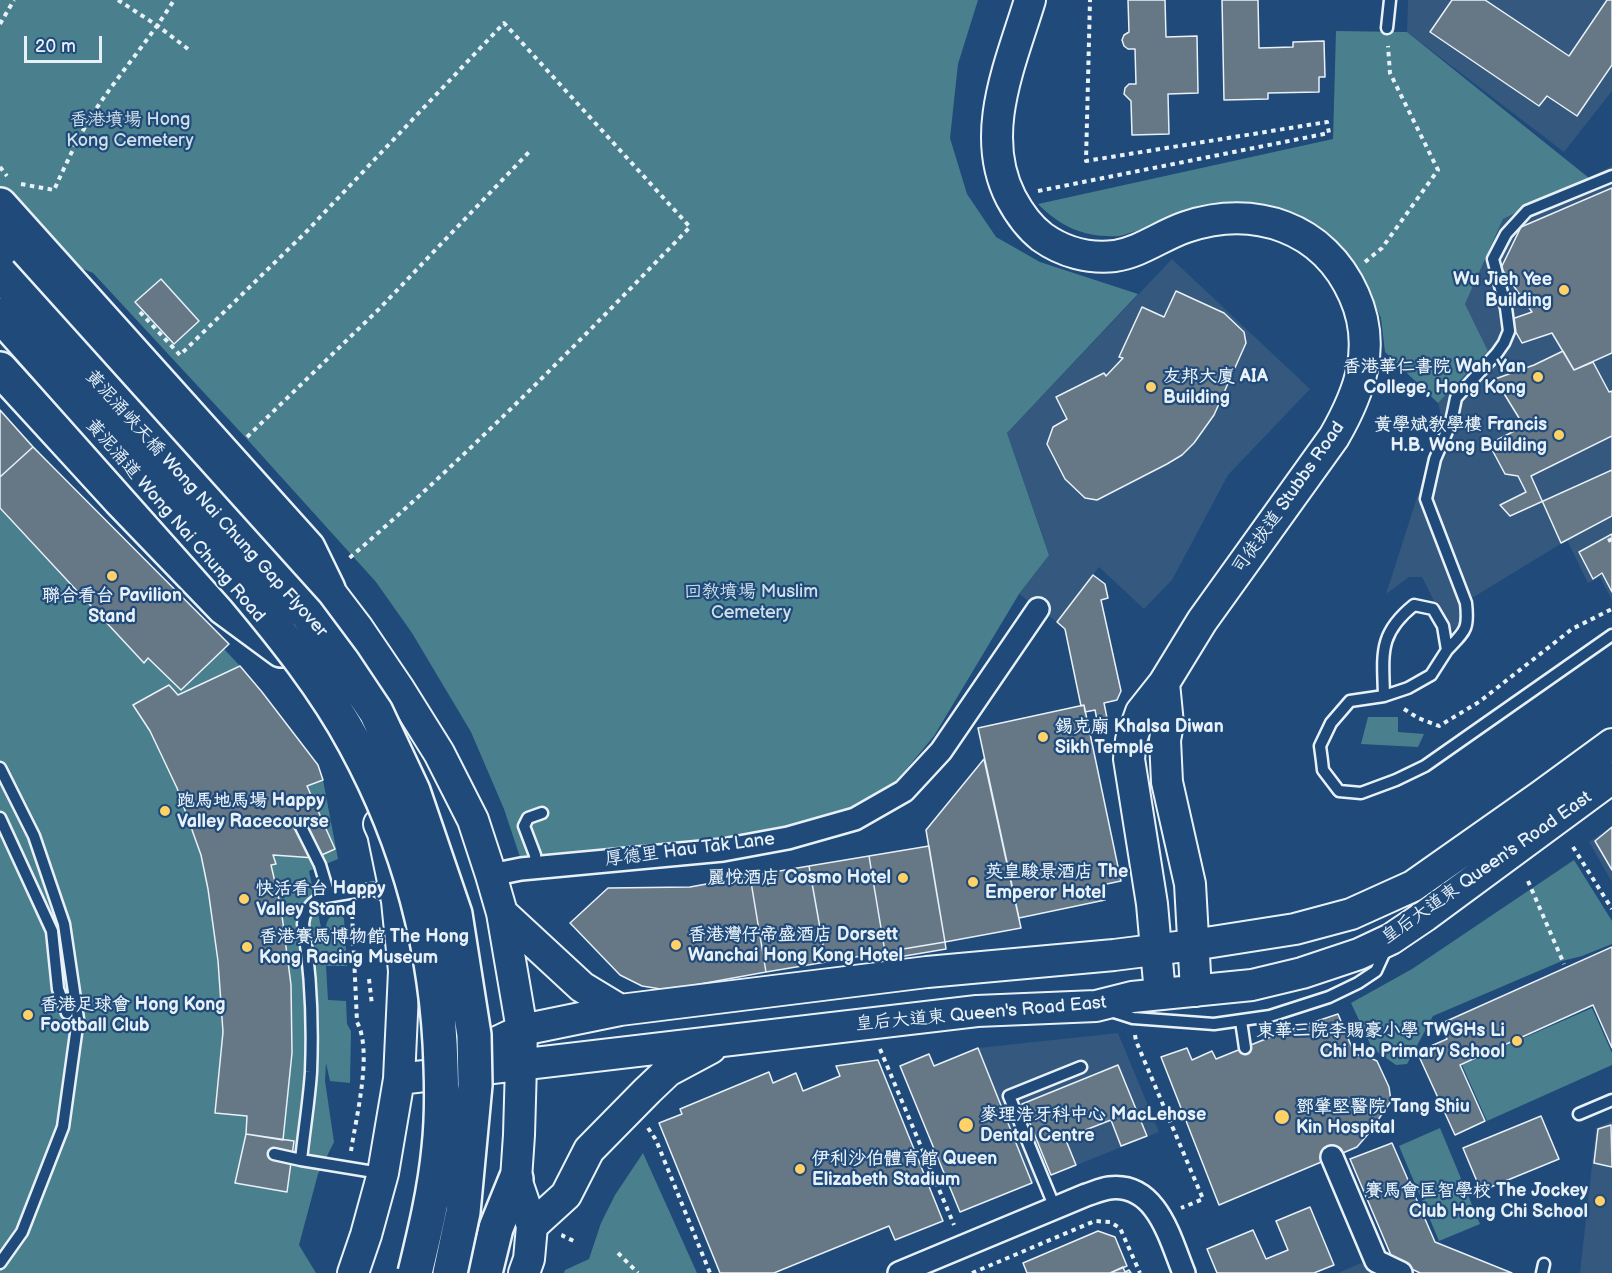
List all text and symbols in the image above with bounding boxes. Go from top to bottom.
scale bar [27,24,105,62]
text: 20 m [35,36,76,57]
park label: 香港墳場 Hong Kong Cemetery [66,109,194,152]
place label: Wu Jieh Yee Building [1453,269,1552,312]
marker: Wu Jieh Yee Building [1557,283,1571,297]
place label: 香港華仁書院 Wah Yan College, Hong Kong [1343,356,1526,398]
street label: 黃泥涌峽天橋 Wong Nai Chung Gap Flyover [80,366,332,642]
place label: 友邦大廈 AIA Building [1163,366,1268,409]
marker: 香港華仁書院 Wah Yan College, Hong Kong [1531,370,1545,384]
marker: 友邦大廈 AIA Building [1144,380,1158,394]
place label: 黃學斌教學樓 Francis H.B. Wong Building [1374,414,1547,456]
street label: 黃泥涌道 Wong Nai Chung Road [81,415,269,627]
street label: 司徒拔道 Stubbs Road [1228,418,1350,578]
marker: 黃學斌教學樓 Francis H.B. Wong Building [1552,428,1566,442]
marker: 聯合看台 Pavilion Stand [105,569,119,583]
park label: 回教墳場 Muslim Cemetery [684,581,818,624]
place label: 聯合看台 Pavilion Stand [42,585,182,628]
place label: 錫克廟 Khalsa Diwan Sikh Temple [1055,716,1224,758]
marker: 錫克廟 Khalsa Diwan Sikh Temple [1036,730,1050,744]
street label: 皇后大道東 Queen's Road East [1378,787,1596,949]
place label: 跑馬地馬場 Happy Valley Racecourse [177,790,329,832]
marker: 跑馬地馬場 Happy Valley Racecourse [158,804,172,818]
street label: 厚德里 Hau Tak Lane [604,829,776,871]
place label: 英皇駿景酒店 The Emperor Hotel [985,861,1128,904]
place label: 麗悅酒店 Cosmo Hotel [708,867,891,889]
marker: 麗悅酒店 Cosmo Hotel [896,871,910,885]
marker: 英皇駿景酒店 The Emperor Hotel [966,875,980,889]
place label: 快活看台 Happy Valley Stand [256,878,385,920]
marker: 快活看台 Happy Valley Stand [237,892,251,906]
place label: 香港灣仔帝盛酒店 Dorsett Wanchai Hong Kong Hotel [688,924,903,966]
place label: 香港賽馬博物館 The Hong Kong Racing Museum [259,926,469,968]
marker: 香港灣仔帝盛酒店 Dorsett Wanchai Hong Kong Hotel [669,938,683,952]
marker: 香港賽馬博物館 The Hong Kong Racing Museum [240,940,254,954]
street label: 皇后大道東 Queen's Road East [855,992,1107,1036]
place label: 香港足球會 Hong Kong Football Club [40,994,226,1036]
marker: 香港足球會 Hong Kong Football Club [21,1008,35,1022]
place label: 東華三院李賜豪小學 TWGHs Li Chi Ho Primary School [1257,1020,1505,1062]
marker: 東華三院李賜豪小學 TWGHs Li Chi Ho Primary School [1510,1034,1524,1048]
place label: 鄧肇堅醫院 Tang Shiu Kin Hospital [1296,1096,1470,1138]
place label: 麥理浩牙科中心 MacLehose Dental Centre [980,1104,1206,1146]
marker: 鄧肇堅醫院 Tang Shiu Kin Hospital [1273,1108,1291,1126]
marker: 麥理浩牙科中心 MacLehose Dental Centre [957,1116,975,1134]
place label: 伊利沙伯體育館 Queen Elizabeth Stadium [812,1148,997,1190]
marker: 伊利沙伯體育館 Queen Elizabeth Stadium [793,1162,807,1176]
place label: 賽馬會匡智學校 The Jockey Club Hong Chi School [1365,1180,1588,1222]
marker: 賽馬會匡智學校 The Jockey Club Hong Chi School [1593,1194,1607,1208]

